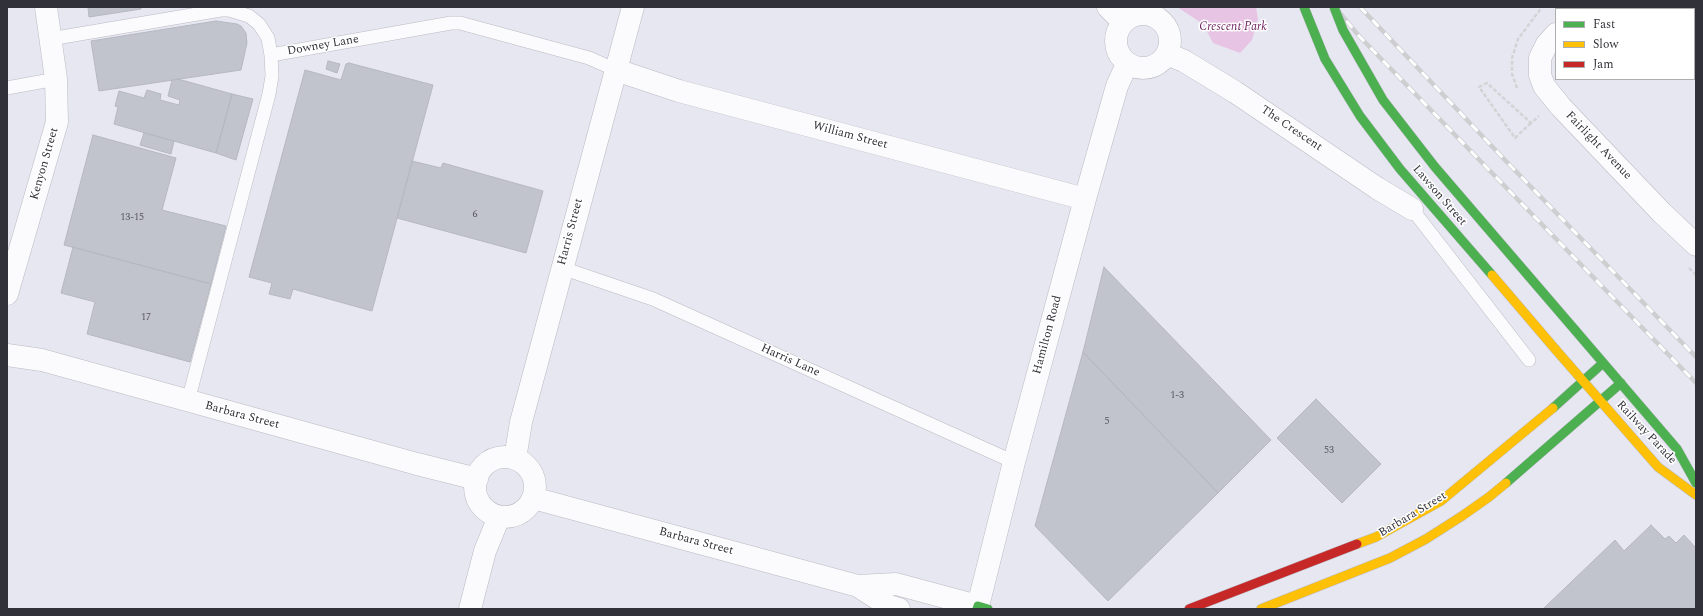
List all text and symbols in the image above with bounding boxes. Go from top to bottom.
legend [1555,8,1695,80]
text: Fast [1593,15,1615,34]
park label: Crescent Park [1199,21,1267,35]
street label: Downey Lane [286,33,360,59]
text: Slow [1593,35,1618,54]
text: Jam [1593,55,1614,74]
street label: The Crescent [1257,103,1325,155]
street label: Fairlight Avenue [1562,109,1634,183]
street label: William Street [811,119,889,153]
street label: Kenyon Street [28,126,62,202]
street label: Lawson Street [1409,163,1469,229]
street label: Harris Street [555,197,587,267]
house number: 6 [473,209,477,221]
house number: 13-15 [120,212,144,224]
street label: Hamilton Road [1031,294,1065,376]
house number: 17 [141,312,151,324]
street label: Harris Lane [758,342,822,380]
house number: 1-3 [1170,390,1184,402]
street label: Railway Parade [1613,398,1679,468]
street label: Barbara Street [203,399,281,433]
house number: 5 [1105,416,1109,428]
house number: 53 [1324,445,1334,457]
street label: Barbara Street [1377,489,1449,541]
street label: Barbara Street [657,525,735,559]

